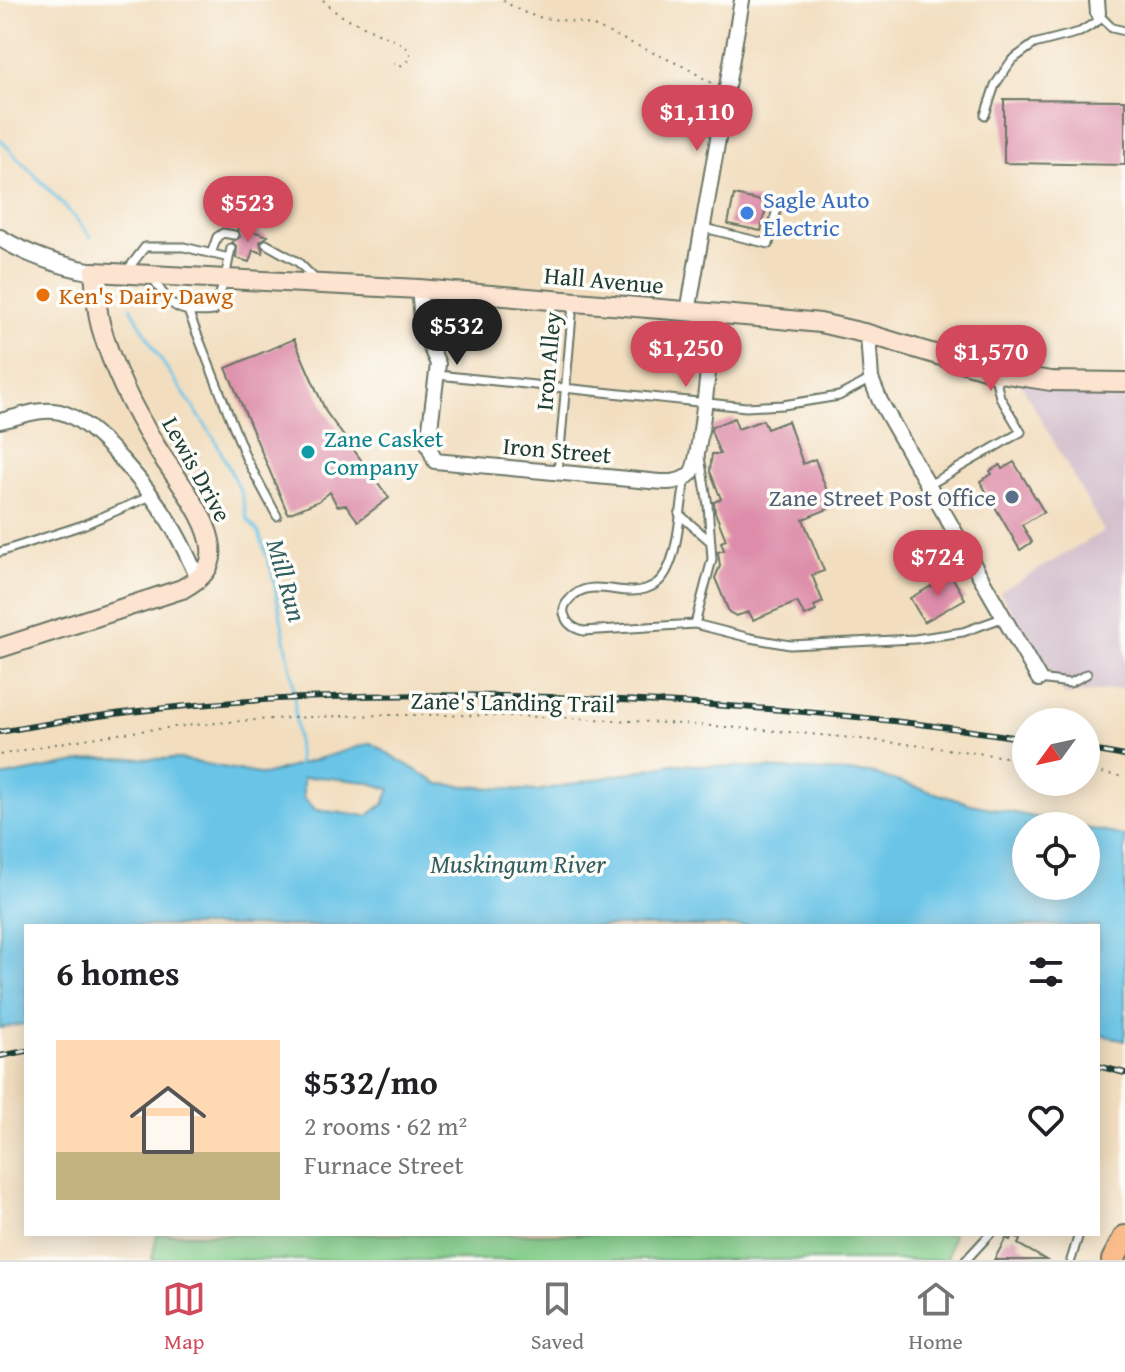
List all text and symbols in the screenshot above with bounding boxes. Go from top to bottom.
pin: $1,110 [632,85,762,153]
text: $1,110 [660,91,734,130]
pin: $523 [201,176,295,244]
text: $523 [221,182,275,221]
place label: Sagle Auto Electric [763,182,870,245]
marker: Sagle Auto Electric [738,204,756,222]
street label: Hall Avenue [543,257,665,303]
place label: Ken's Dairy Dawg [59,278,233,313]
marker: Ken's Dairy Dawg [34,286,52,304]
pin: $532 [410,299,504,367]
text: $532 [430,305,484,344]
street label: Iron Alley [526,310,570,412]
pin: $1,250 [621,321,751,389]
pin: $1,570 [926,325,1056,393]
text: $1,250 [649,327,723,366]
text: $1,570 [954,331,1028,370]
street label: Lewis Drive [154,410,240,528]
place label: Zane Casket Company [324,421,444,484]
street label: Iron Street [501,428,613,472]
marker: Zane Casket Company [299,443,317,461]
place label: Zane Street Post Office [769,480,996,515]
marker: Zane Street Post Office [1003,488,1021,506]
pin: $724 [891,530,985,598]
water label: Mill Run [257,534,317,626]
text: $724 [911,536,965,575]
street label: Zane's Landing Trail [410,683,616,721]
north arrow [1012,708,1100,796]
map controls [1012,708,1100,900]
button: locate [1012,812,1100,900]
water label: Muskingum River [430,844,607,883]
text: 6 homes [56,948,180,997]
icon: filters [1024,950,1068,994]
text: $532/mo [304,1057,438,1106]
icon: home [120,1072,216,1168]
icon: heart [1024,1098,1068,1142]
text: 2 rooms · 62 m² [304,1106,467,1145]
text: Furnace Street [304,1145,464,1184]
tab: Map [162,1277,206,1357]
tab: Saved [531,1277,584,1357]
tab: Home [909,1277,963,1357]

